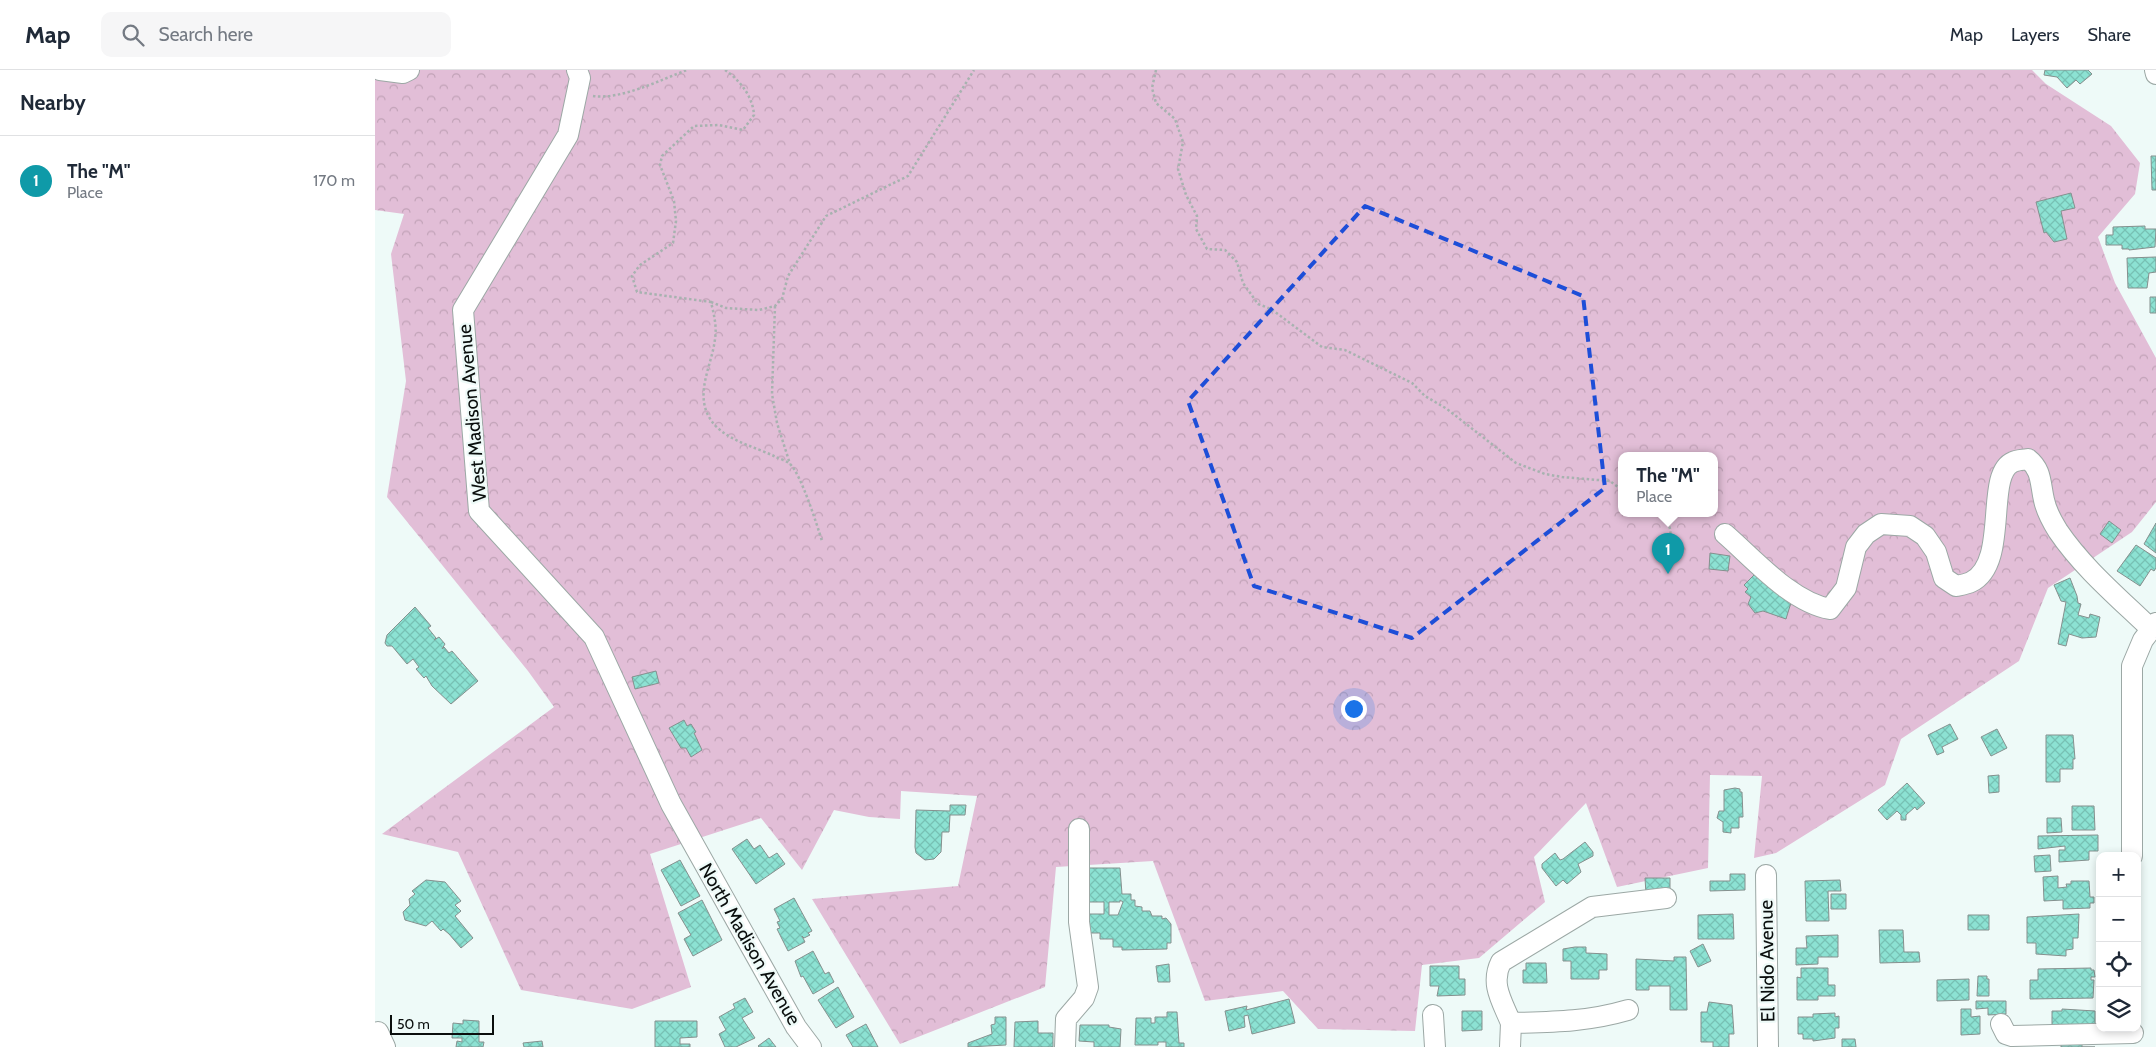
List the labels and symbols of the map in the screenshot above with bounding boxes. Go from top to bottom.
street label: West Madison Avenue [453,323,491,503]
pin: 1 [1652,533,1684,574]
your location [1341,696,1367,722]
street label: North Madison Avenue [694,859,806,1029]
street label: El Nido Avenue [1754,900,1780,1022]
scale bar [390,1012,494,1035]

